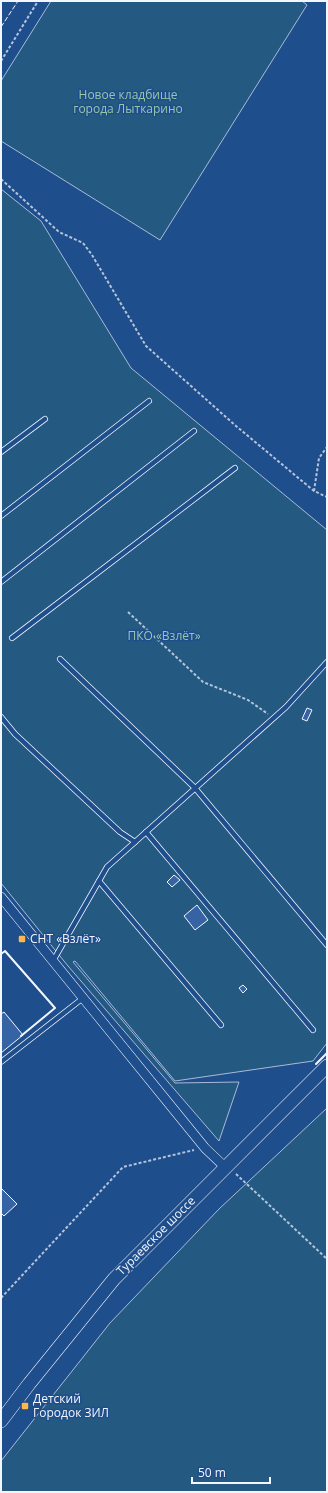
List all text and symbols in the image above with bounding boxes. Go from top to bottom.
park label: Новое кладбище города Лыткарино [73,86,183,117]
park label: ПКО «Взлёт» [127,627,201,644]
place label: СНТ «Взлёт» [30,930,101,947]
marker: СНТ «Взлёт» [17,934,27,944]
street label: Тураевское шоссе [112,1192,199,1279]
place label: Детский Городок ЗИЛ [33,1390,109,1421]
marker: Детский Городок ЗИЛ [20,1401,30,1411]
scale bar [192,1459,270,1485]
text: 50 m [198,1464,226,1481]

